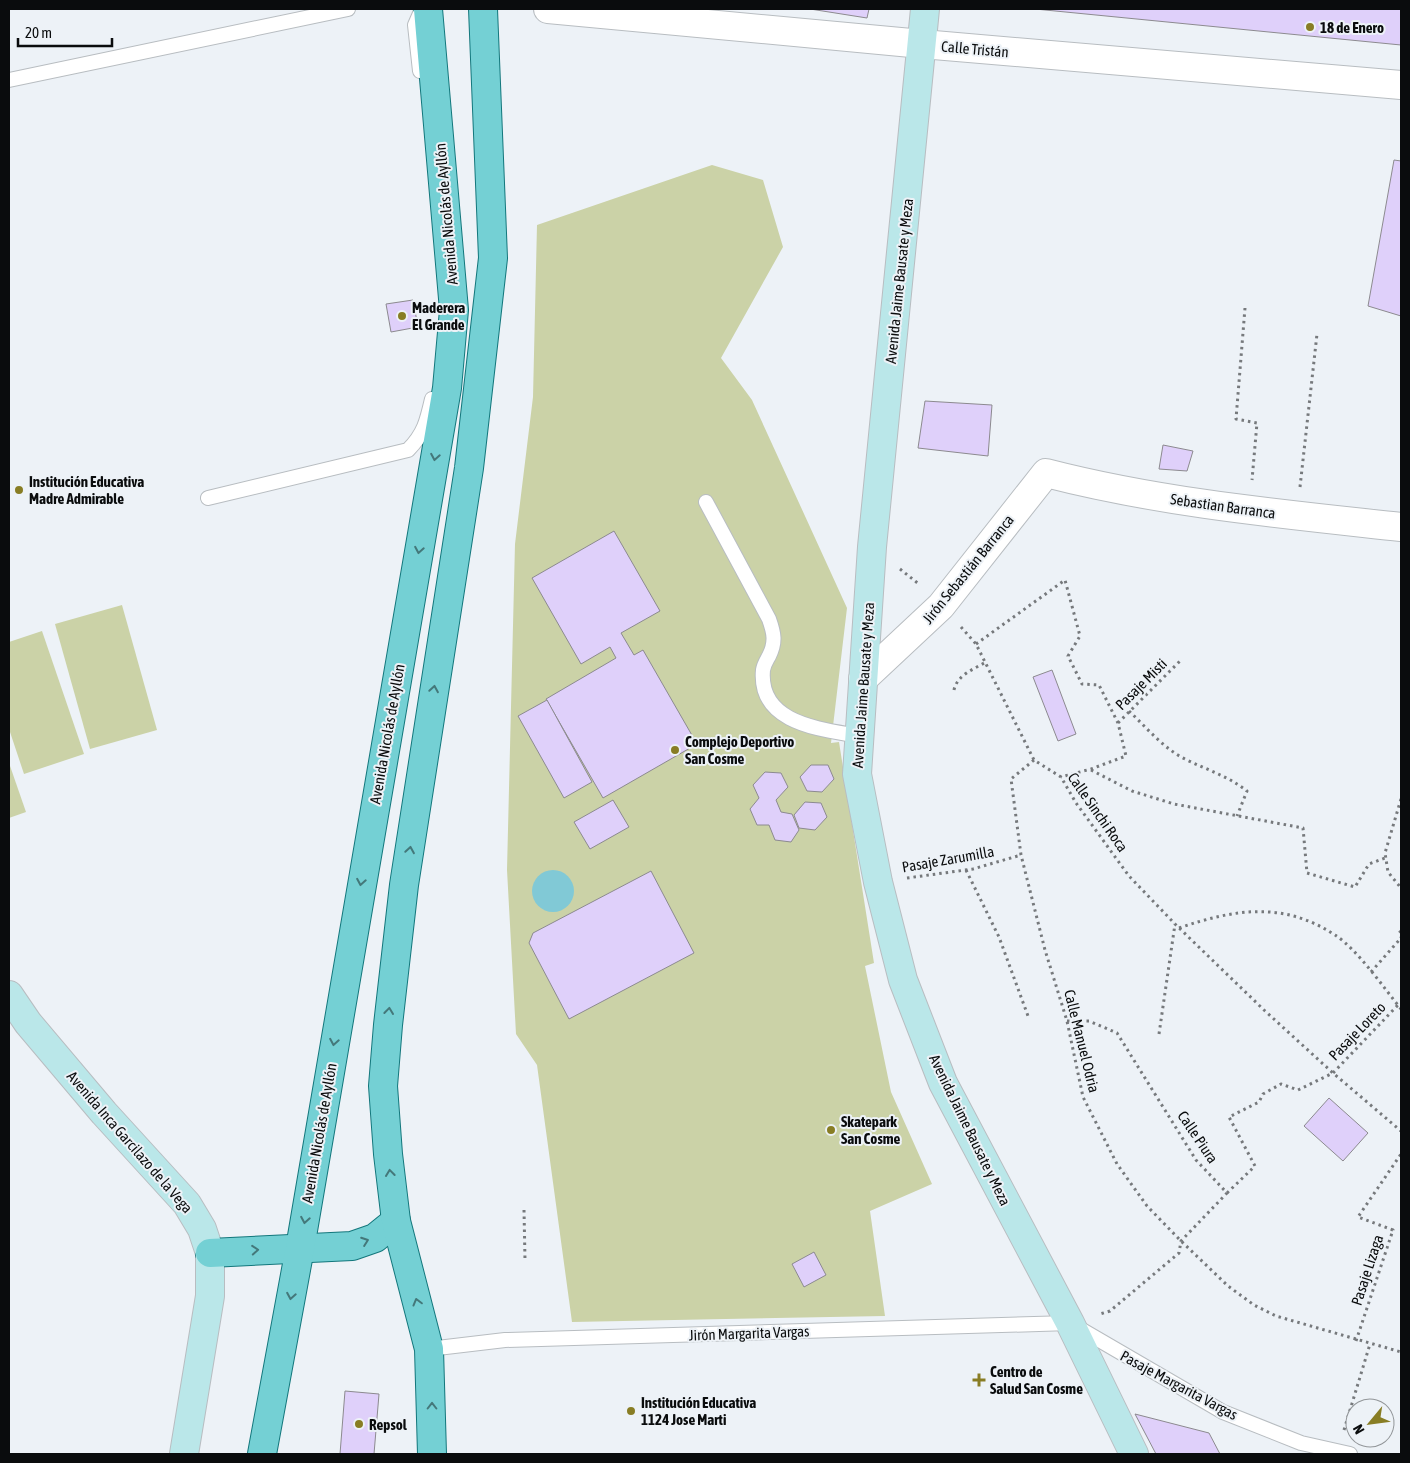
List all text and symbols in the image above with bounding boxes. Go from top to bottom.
scale bar [18,15,111,47]
place label: 18 de Enero [1320,19,1384,36]
marker: 18 de Enero [1304,21,1316,33]
text: 20 m [25,24,52,41]
street label: Calle Tristán [940,38,1010,60]
street label: Avenida Nicolás de Ayllón [431,143,461,285]
street label: Avenida Jaime Bausate y Meza [882,198,916,364]
place label: Maderera El Grande [412,299,465,333]
marker: Maderera El Grande [396,310,408,322]
one-way arrow [430,453,440,462]
place label: Institución Educativa Madre Admirable [29,473,144,507]
marker: Institución Educativa Madre Admirable [13,484,25,496]
street label: Sebastian Barranca [1169,490,1277,522]
street label: Jirón Sebastián Barranca [919,511,1017,627]
one-way arrow [414,545,424,554]
street label: Avenida Jaime Bausate y Meza [849,602,877,768]
street label: Pasaje Misti [1112,655,1170,713]
street label: Avenida Nicolás de Ayllón [366,663,408,805]
one-way arrow [429,685,439,694]
place label: Complejo Deportivo San Cosme [685,733,794,767]
marker: Complejo Deportivo San Cosme [669,744,681,756]
street label: Calle Sinchi Roca [1064,769,1132,855]
street label: Pasaje Zarumilla [901,843,995,875]
one-way arrow [404,845,414,854]
one-way arrow [357,878,367,887]
street label: Calle Manuel Odria [1061,988,1103,1094]
street label: Pasaje Loreto [1325,999,1389,1063]
one-way arrow [383,1007,394,1015]
one-way arrow [330,1038,340,1047]
street label: Avenida Jaime Bausate y Meza [926,1052,1014,1208]
street label: Avenida Nicolás de Ayllón [298,1062,340,1204]
street label: Avenida Inca Garcilazo de la Vega [64,1068,196,1216]
street label: Calle Piura [1174,1108,1222,1166]
place label: Skatepark San Cosme [841,1113,901,1147]
marker: Skatepark San Cosme [825,1124,837,1136]
one-way arrow [385,1169,396,1177]
one-way arrow [300,1216,310,1224]
street label: Pasaje Lizaga [1348,1232,1386,1308]
one-way arrow [360,1237,369,1247]
one-way arrow [251,1245,259,1256]
one-way arrow [286,1292,297,1301]
one-way arrow [412,1297,423,1306]
street label: Jirón Margarita Vargas [688,1322,810,1344]
street label: Pasaje Margarita Vargas [1118,1347,1240,1423]
place label: Centro de Salud San Cosme [990,1363,1083,1397]
marker: Centro de Salud San Cosme [972,1373,986,1387]
place label: Institución Educativa 1124 Jose Marti [641,1394,756,1428]
north arrow [1345,1398,1395,1448]
one-way arrow [427,1401,437,1409]
marker: Institución Educativa 1124 Jose Marti [625,1405,637,1417]
place label: Repsol [369,1416,408,1433]
marker: Repsol [353,1418,365,1430]
text: N [1350,1422,1368,1437]

